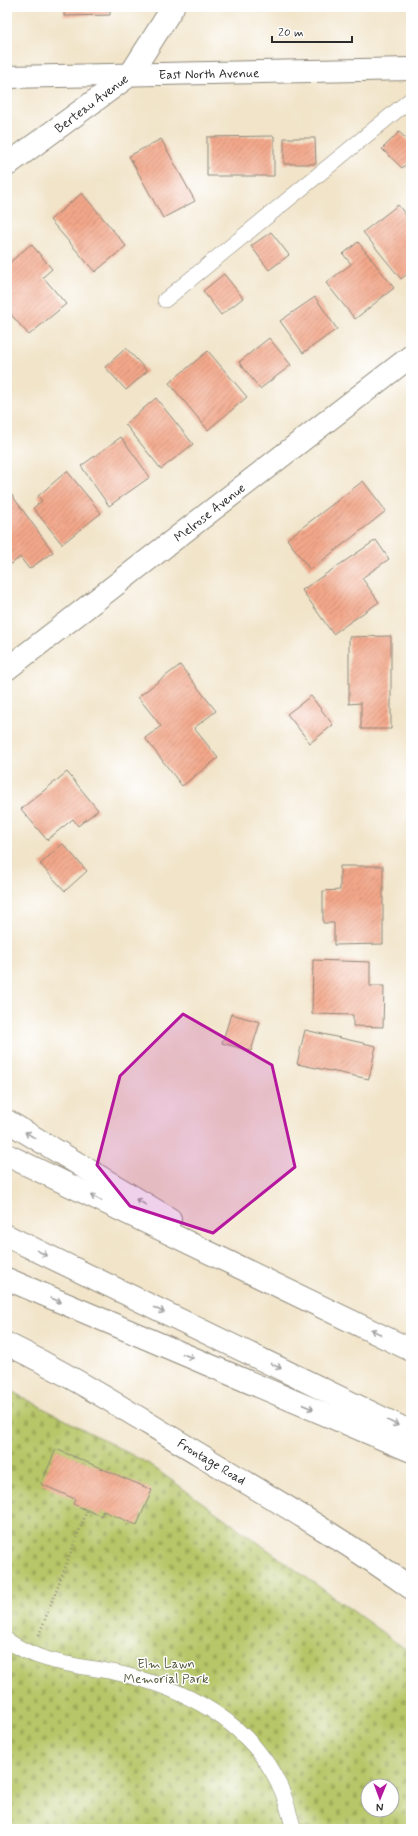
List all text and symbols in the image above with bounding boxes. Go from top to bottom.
scale bar [272,18,352,44]
text: 20 m [278,25,304,41]
street label: East North Avenue [158,65,260,84]
street label: Berteau Avenue [52,71,132,138]
street label: Melrose Avenue [171,480,249,546]
one-way arrow [25,1131,36,1139]
one-way arrow [90,1194,102,1201]
one-way arrow [136,1198,147,1206]
one-way arrow [36,1250,48,1257]
one-way arrow [49,1297,61,1304]
one-way arrow [153,1307,165,1314]
one-way arrow [370,1328,382,1336]
one-way arrow [182,1353,194,1360]
one-way arrow [270,1363,282,1370]
one-way arrow [301,1404,313,1411]
one-way arrow [387,1420,399,1427]
street label: Frontage Road [173,1435,249,1490]
park label: Elm Lawn Memorial Park [124,1656,209,1688]
north arrow [360,1778,400,1818]
text: N [376,1800,384,1814]

